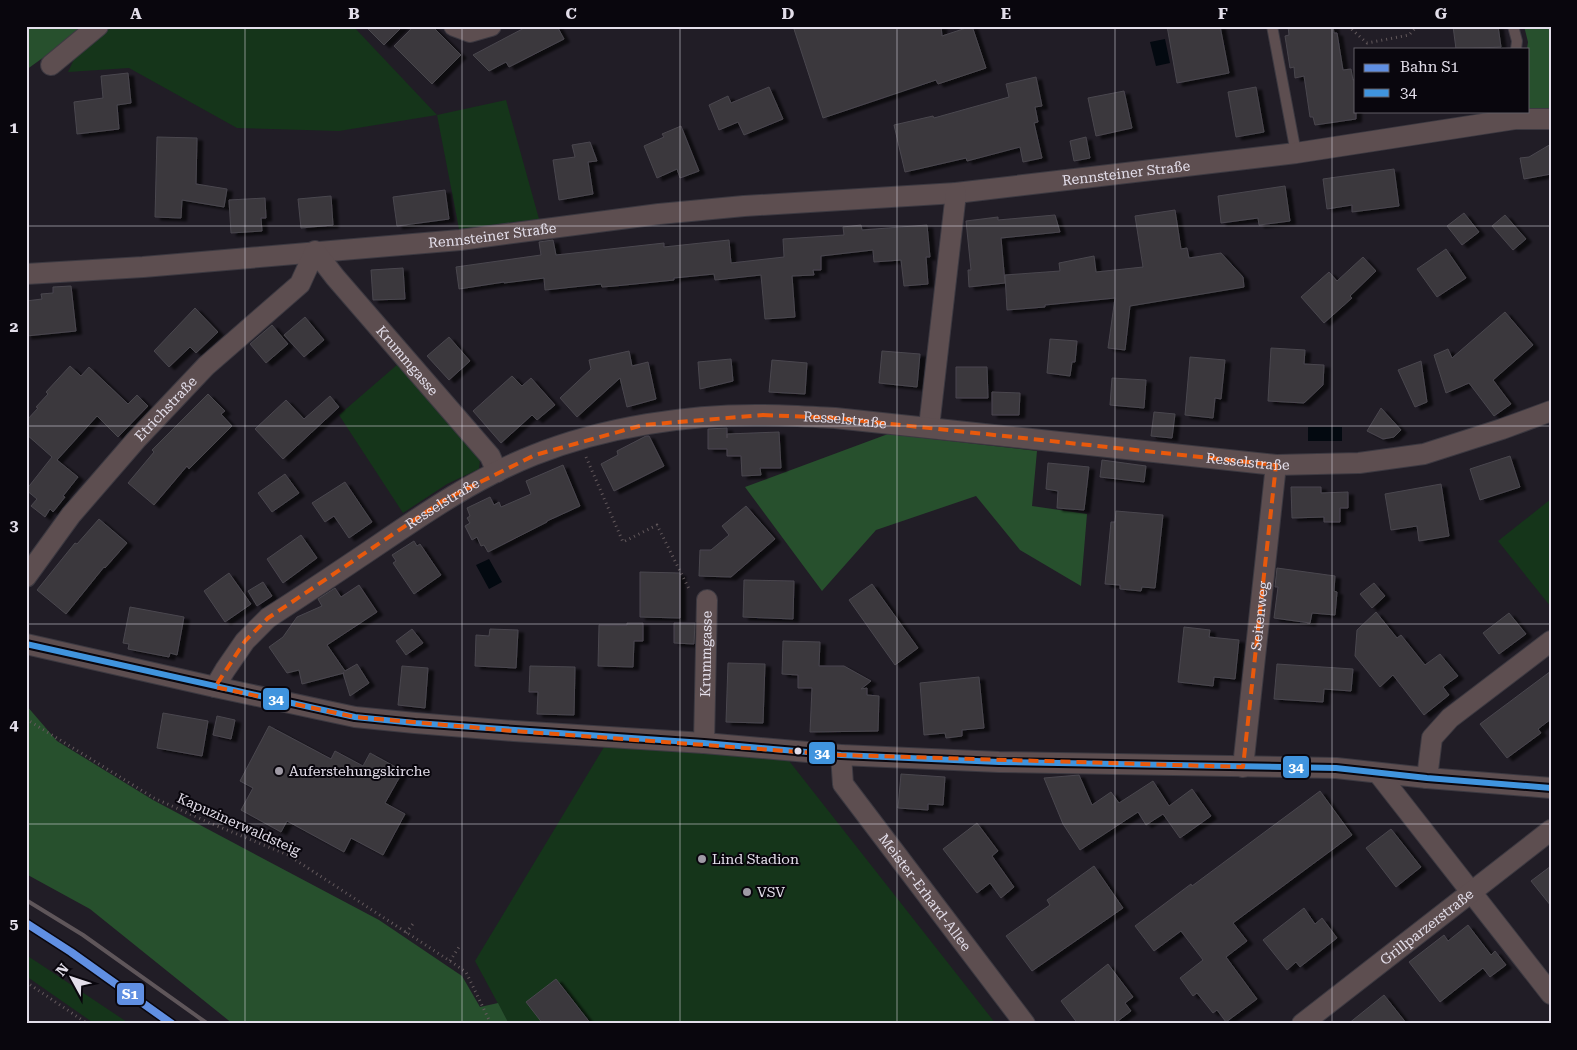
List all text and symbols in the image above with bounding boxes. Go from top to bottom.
text: A [130,4,142,23]
text: B [348,4,360,23]
text: C [565,4,577,23]
text: D [782,4,795,23]
text: E [1001,4,1011,23]
text: F [1218,4,1228,23]
text: G [1435,4,1448,23]
legend [1354,48,1530,112]
text: Bahn S1 [1400,58,1459,76]
text: 34 [1400,84,1417,102]
text: 1 [10,118,19,137]
street label: Rennsteiner Straße [1061,157,1191,188]
street label: Rennsteiner Straße [428,219,558,251]
text: 2 [10,317,19,336]
street label: Krummgasse [373,323,442,399]
street label: Etrichstraße [131,373,200,444]
street label: Resselstraße [803,408,888,432]
street label: Resselstraße [1205,450,1290,473]
street label: Resselstraße [402,474,482,532]
text: 3 [10,516,19,535]
street label: Seitenweg [1248,580,1271,651]
street label: Krummgasse [697,610,715,697]
line badge: 34 [262,687,290,711]
text: 34 [268,691,284,707]
text: 4 [10,715,19,734]
line badge: 34 [808,741,836,765]
text: 34 [814,745,830,761]
unlabelled marker [793,746,803,756]
line badge: 34 [1282,755,1310,779]
text: 34 [1288,759,1304,775]
place label: Auferstehungskirche [289,763,431,779]
marker: Auferstehungskirche [273,765,285,777]
street label: Kapuzinerwaldsteig [175,790,303,858]
street label: Meister-Erhard-Allee [876,831,975,954]
place label: Lind Stadion [712,851,799,867]
marker: Lind Stadion [696,853,708,865]
place label: VSV [757,884,785,900]
street label: Grillparzerstraße [1377,885,1477,968]
marker: VSV [741,886,753,898]
text: 5 [10,914,19,933]
north arrow [48,952,98,1002]
text: N [52,960,72,979]
line badge: S1 [116,982,145,1006]
text: S1 [122,986,138,1002]

